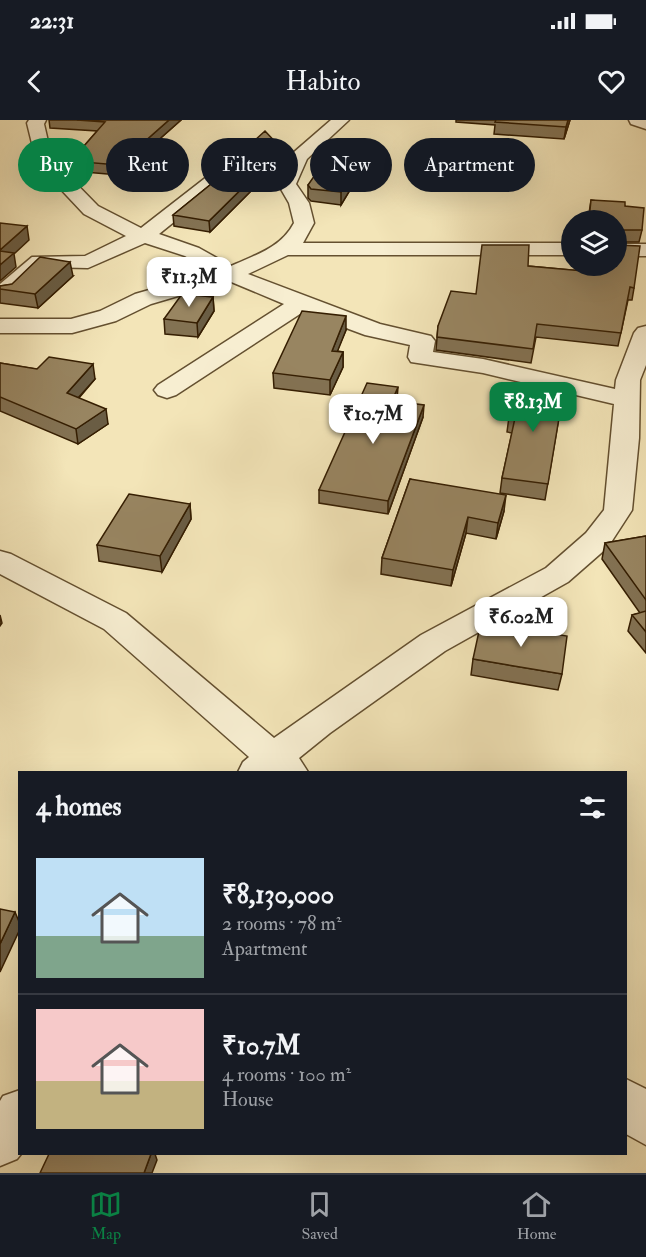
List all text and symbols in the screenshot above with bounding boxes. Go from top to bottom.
text: 22:31 [30,7,74,35]
icon: back [18,65,51,98]
text: Habito [285,65,361,98]
icon: heart [595,65,628,98]
chip: Buy [18,138,94,192]
chip: Rent [106,138,189,192]
chip: Filters [201,138,298,192]
chip: New [310,138,392,192]
chip: Apartment [404,138,535,192]
map controls [561,210,627,276]
button: layers [561,210,627,276]
pin: ₹11.3M [140,257,238,308]
text: ₹11.3M [161,264,217,289]
pin: ₹8.13M [484,382,582,433]
text: ₹8.13M [504,389,562,414]
pin: ₹10.7M [324,394,422,445]
text: ₹10.7M [343,401,403,426]
pin: ₹6.02M [472,597,570,648]
text: ₹6.02M [488,604,554,629]
text: 4 homes [36,791,122,823]
icon: filters [576,791,609,824]
text: ₹8,130,000 [222,879,334,911]
icon: home [84,882,156,954]
text: 2 rooms · 78 m² [222,911,342,936]
text: Apartment [222,936,307,961]
text: ₹10.7M [222,1030,300,1062]
icon: home [84,1033,156,1105]
text: 4 rooms · 100 m² [222,1062,351,1087]
text: House [222,1087,273,1112]
tab: Map [89,1188,122,1244]
tab: Saved [301,1188,338,1244]
tab: Home [517,1188,557,1244]

